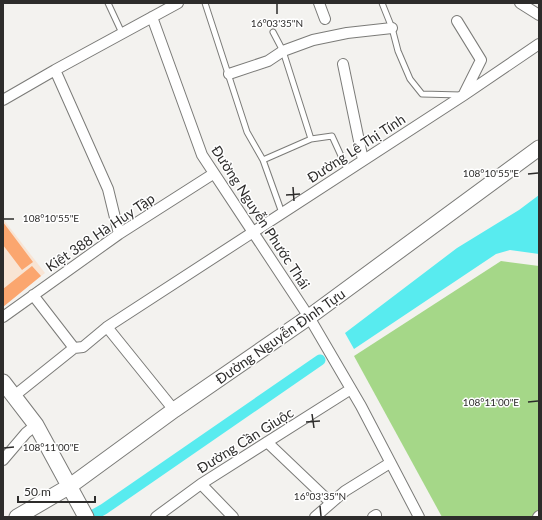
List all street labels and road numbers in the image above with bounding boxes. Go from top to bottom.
street label: Đường Lê Thị Tính [304,110,408,186]
street label: Đường Nguyễn Phước Thái [208,142,314,292]
street label: Kiệt 388 Hà Huy Tập [42,189,158,275]
street label: Đường Nguyễn Đình Tựu [212,285,348,387]
street label: Đường Cần Giuộc [194,403,297,476]

